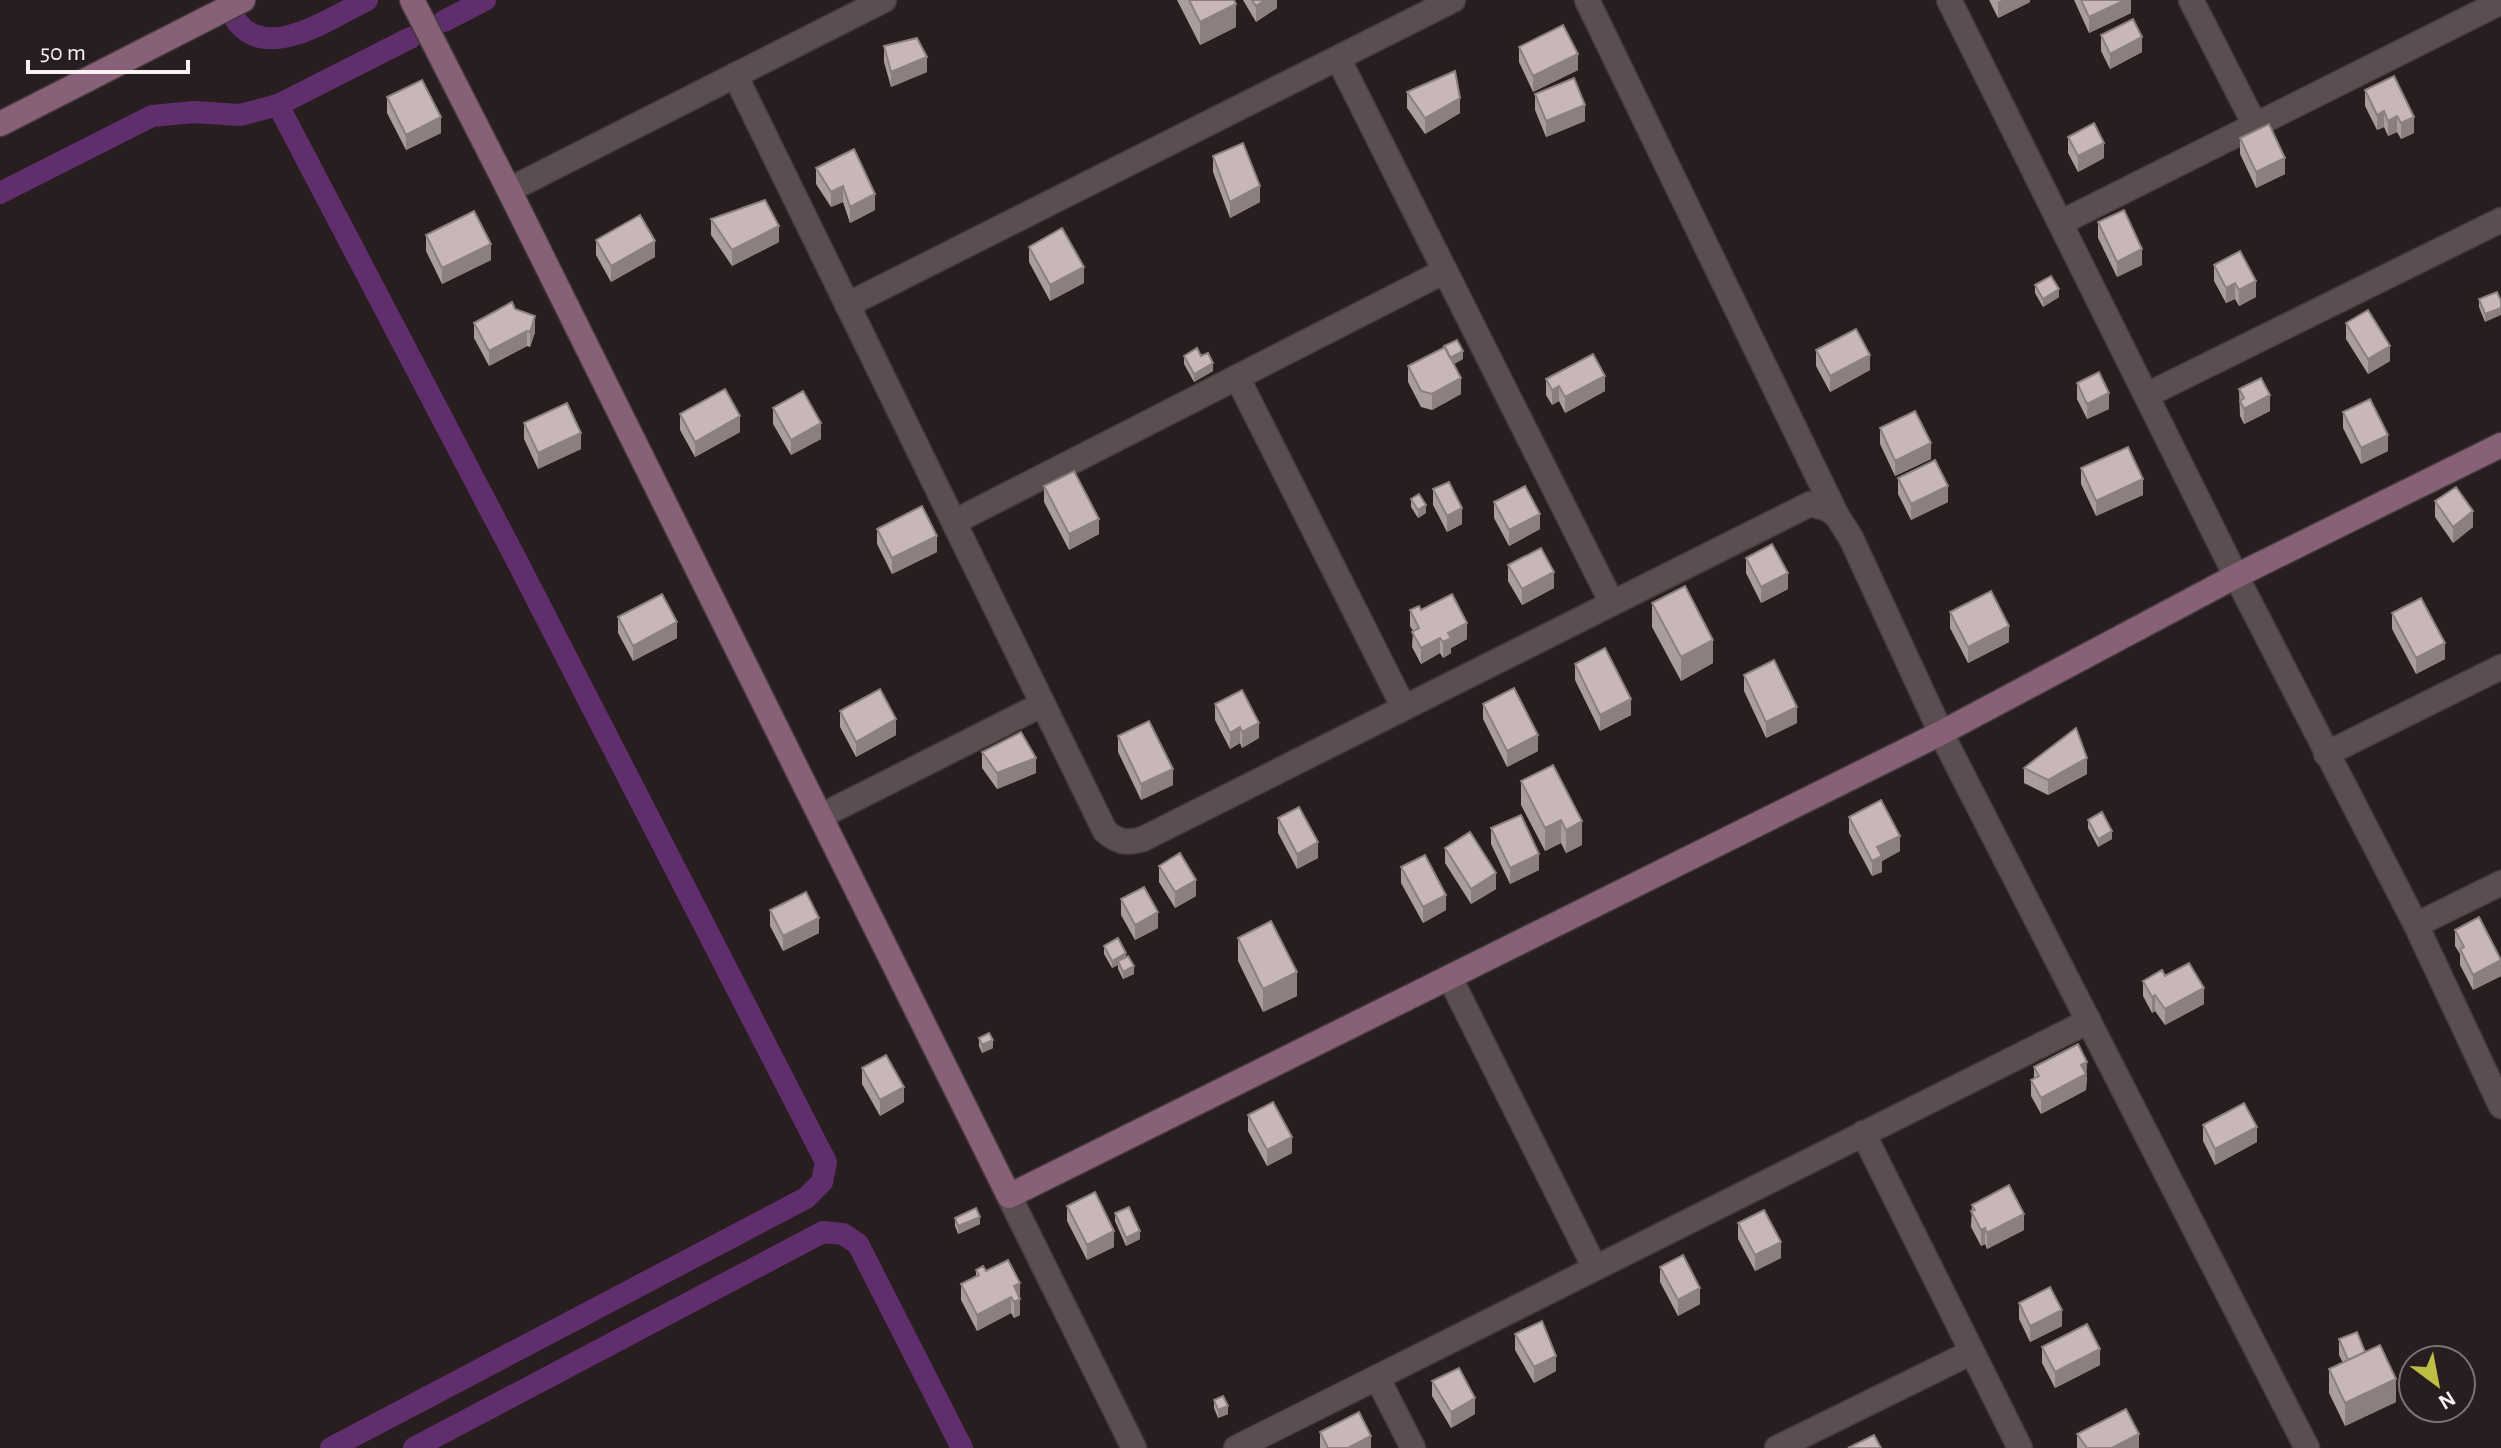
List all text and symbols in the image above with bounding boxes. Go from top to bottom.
scale bar [28,24,188,74]
text: 50 m [40,41,86,65]
north arrow [2397,1344,2477,1424]
text: N [2435,1387,2459,1413]

